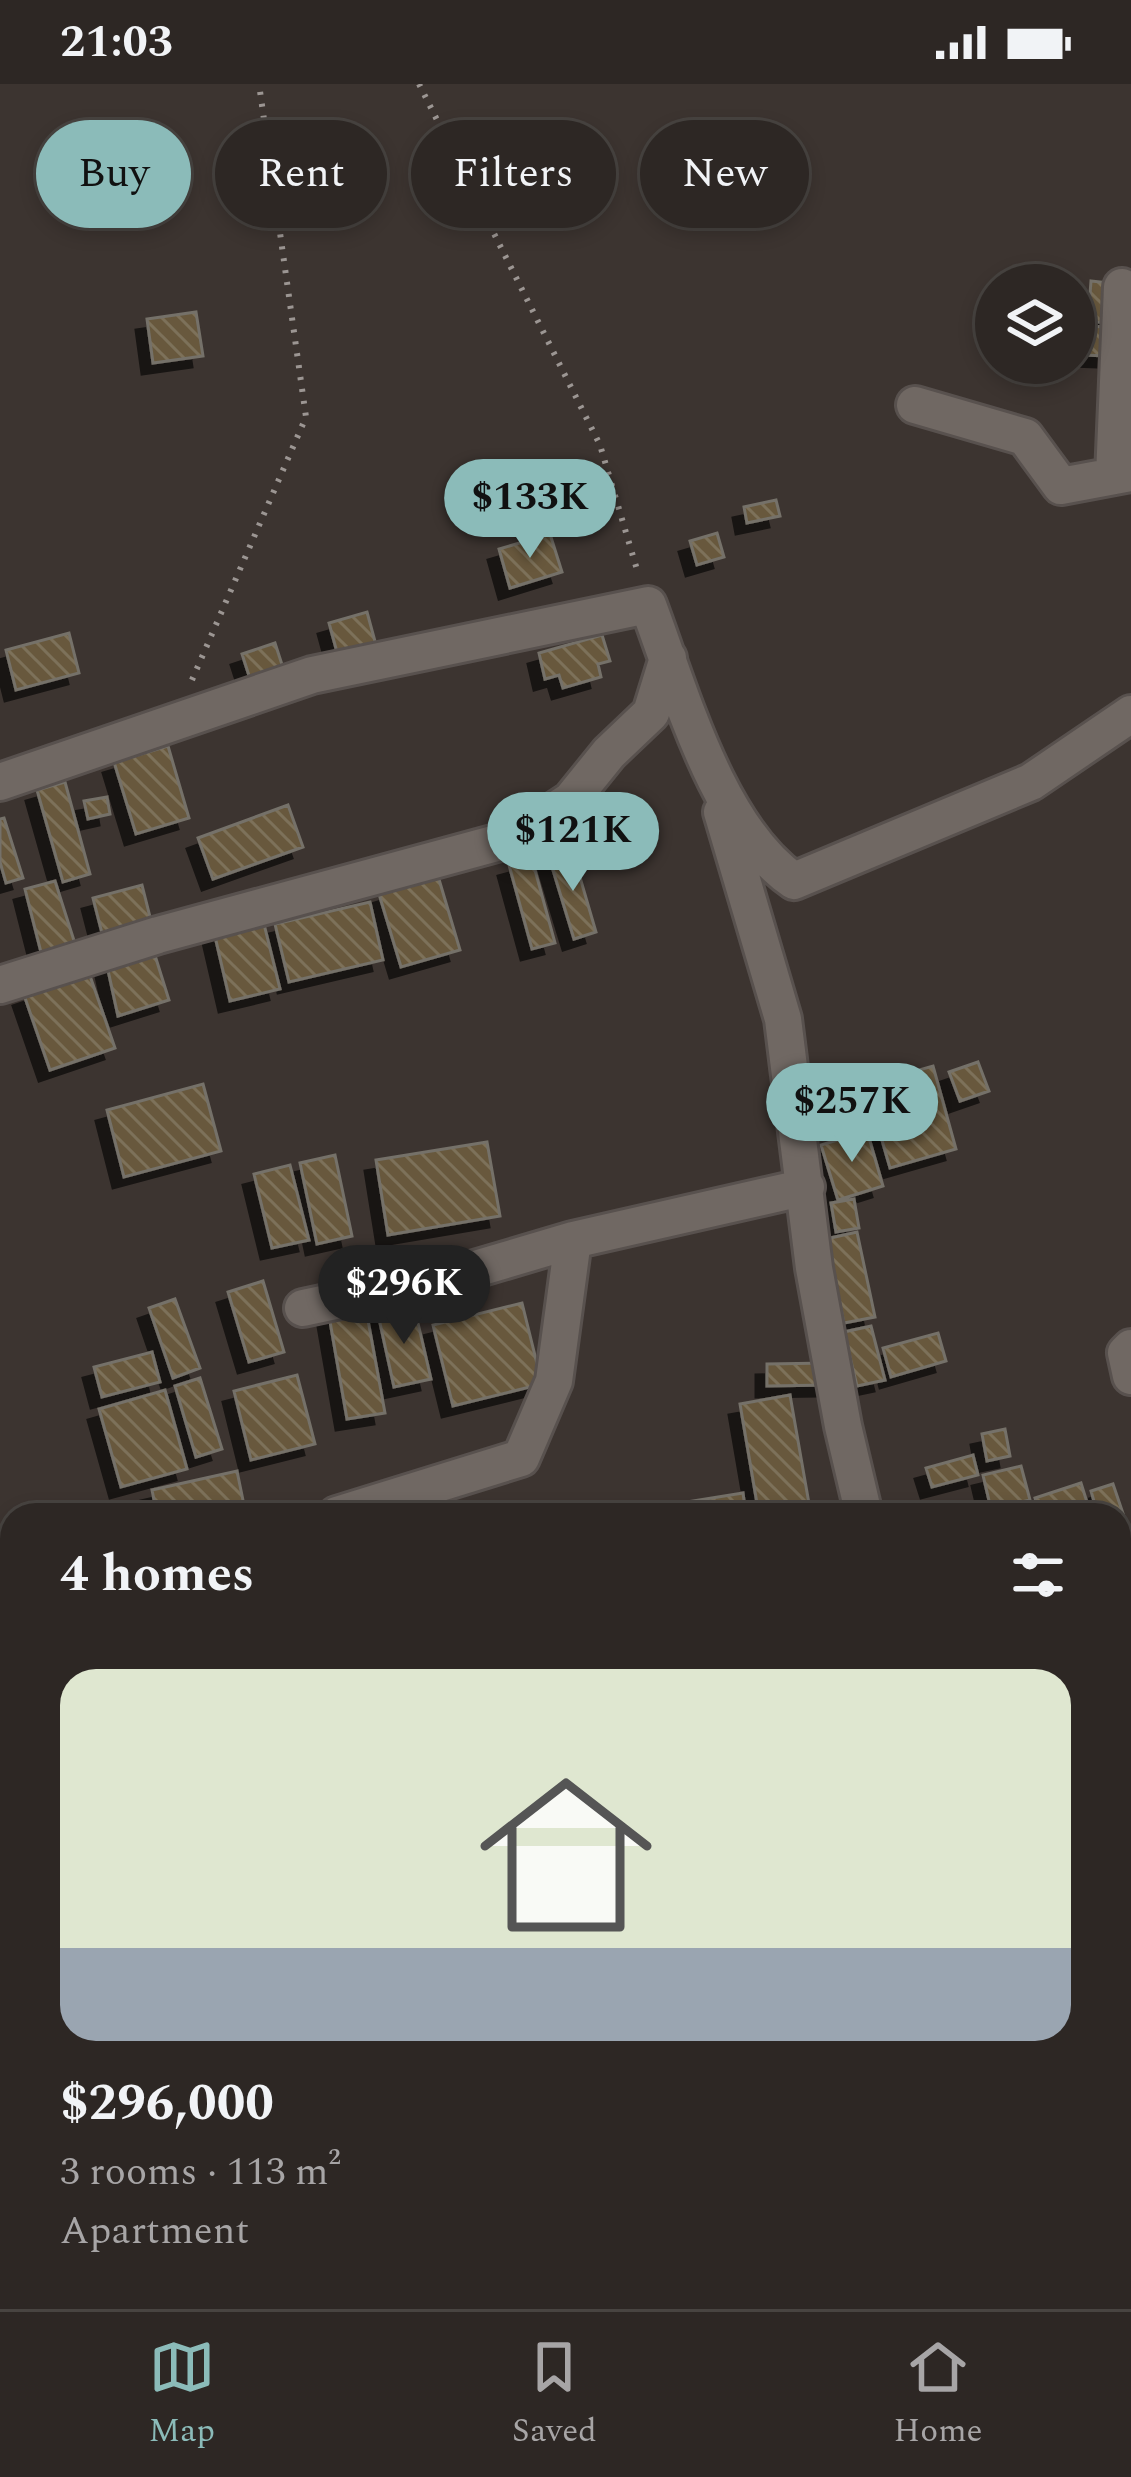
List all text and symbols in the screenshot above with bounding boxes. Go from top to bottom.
text: 21:03 [60,8,173,77]
chip: Buy [36,120,191,228]
chip: Rent [215,120,387,228]
chip: Filters [411,120,616,228]
chip: New [640,120,809,228]
map controls [975,264,1095,384]
button: layers [975,264,1095,384]
pin: $133K [446,459,614,561]
text: $133K [471,468,589,527]
pin: $121K [489,792,657,894]
text: $121K [514,801,632,860]
pin: $257K [768,1063,936,1165]
text: $257K [793,1072,911,1131]
pin: $296K [320,1245,488,1347]
text: $296K [345,1254,463,1313]
text: 4 homes [60,1536,254,1614]
icon: filters [1005,1542,1071,1608]
icon: home [458,1747,674,1963]
text: $296,000 [60,2065,274,2143]
text: 3 rooms · 113 m² [60,2143,341,2202]
text: Apartment [60,2202,249,2261]
tab: Map [149,2334,215,2456]
tab: Saved [512,2334,597,2456]
tab: Home [894,2334,983,2456]

